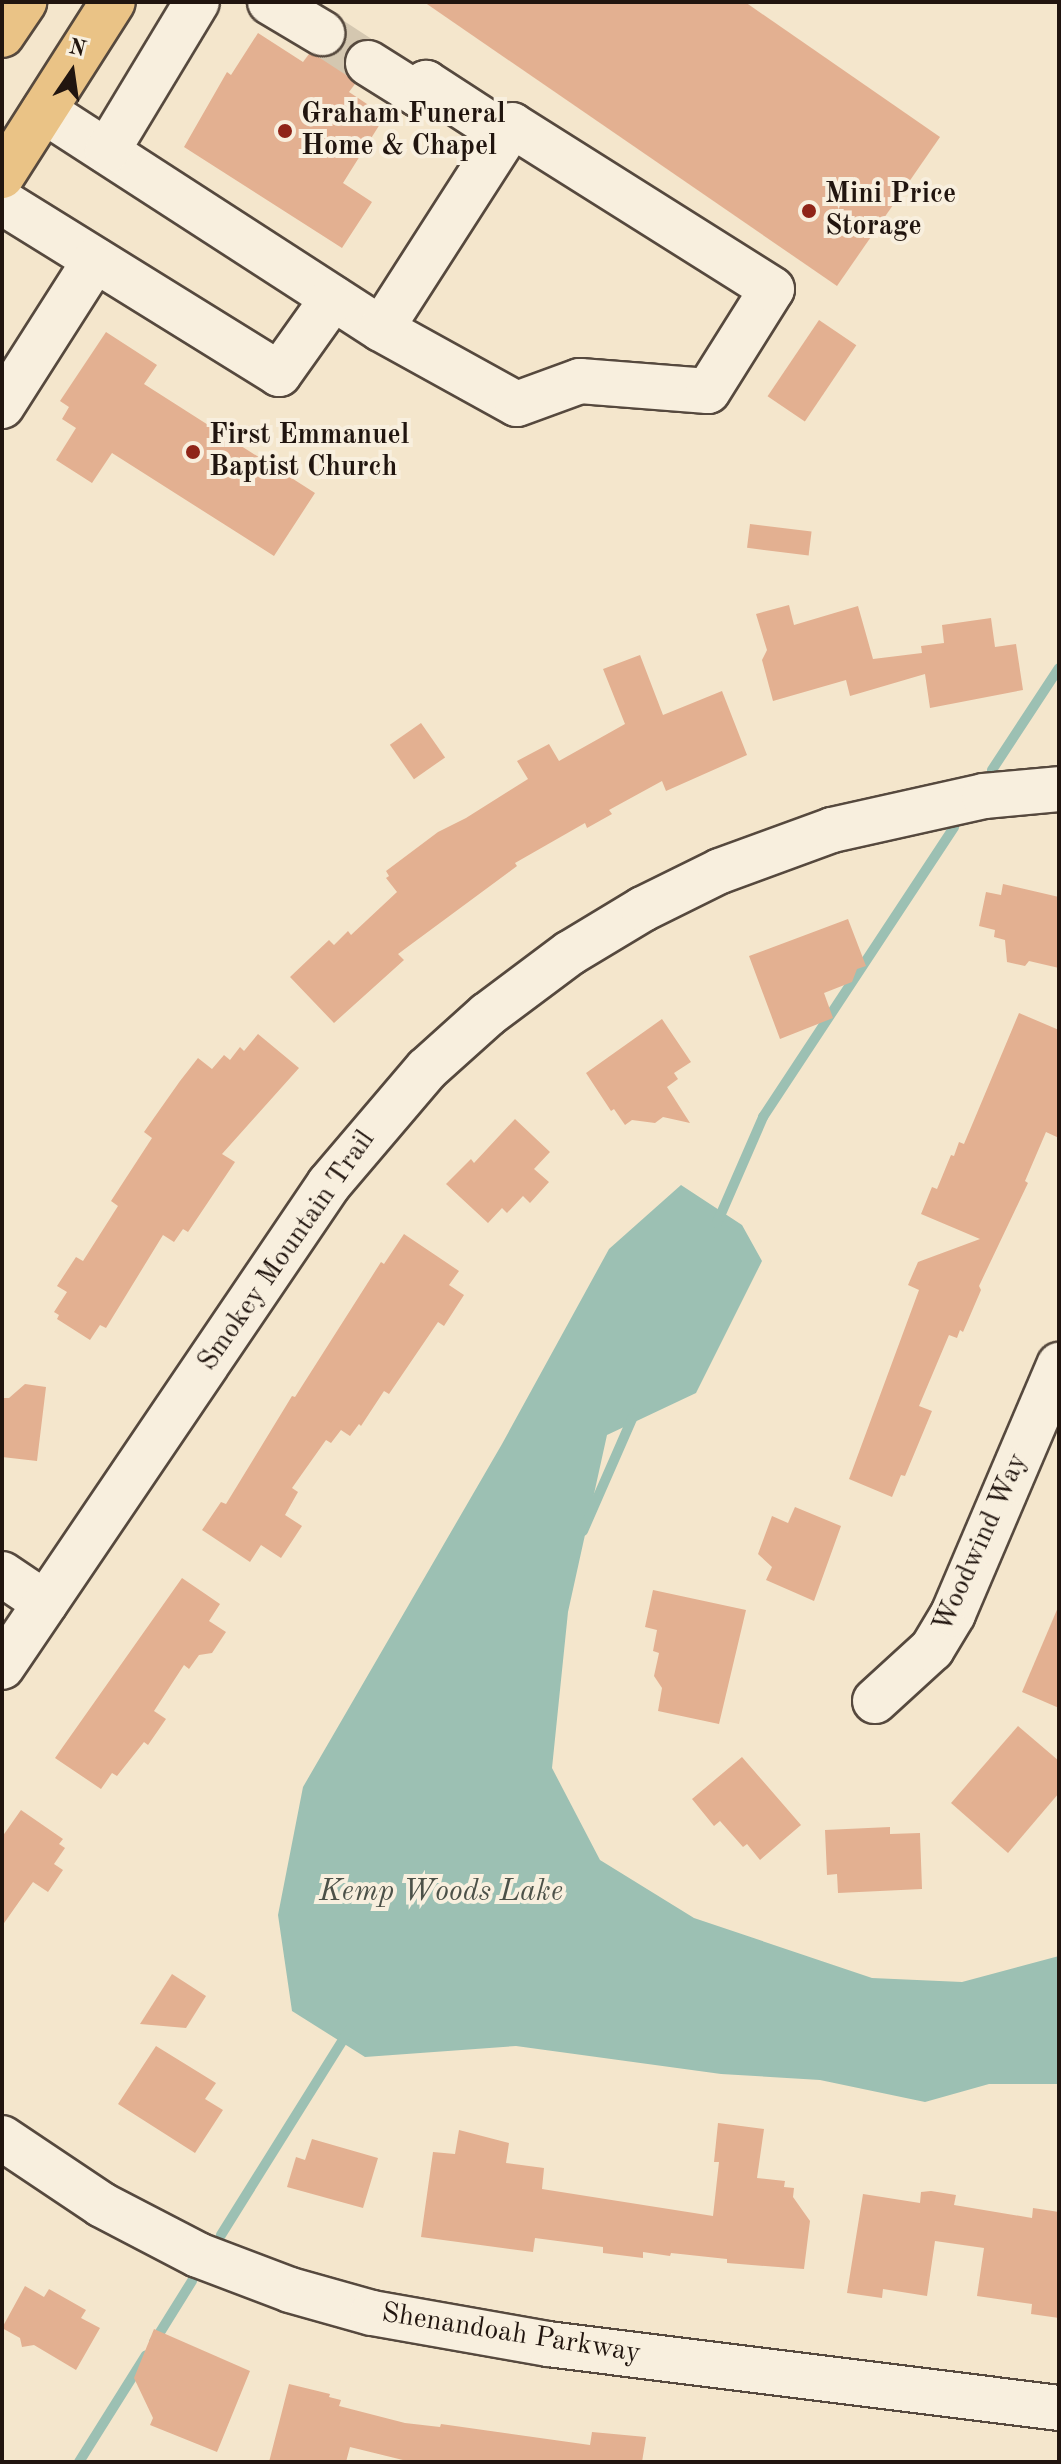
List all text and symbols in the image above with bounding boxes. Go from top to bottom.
north arrow [32,32,112,112]
text: N [67,36,88,61]
place label: Graham Funeral Home & Chapel [301,98,506,164]
marker: Graham Funeral Home & Chapel [276,122,294,140]
place label: Mini Price Storage [825,178,956,244]
marker: Mini Price Storage [800,202,818,220]
place label: First Emmanuel Baptist Church [209,419,409,485]
marker: First Emmanuel Baptist Church [184,443,202,461]
street label: Smokey Mountain Trail [191,1124,383,1378]
street label: Woodwind Way [927,1448,1035,1638]
water label: Kemp Woods Lake [319,1874,563,1910]
street label: Shenandoah Parkway [379,2297,643,2371]

